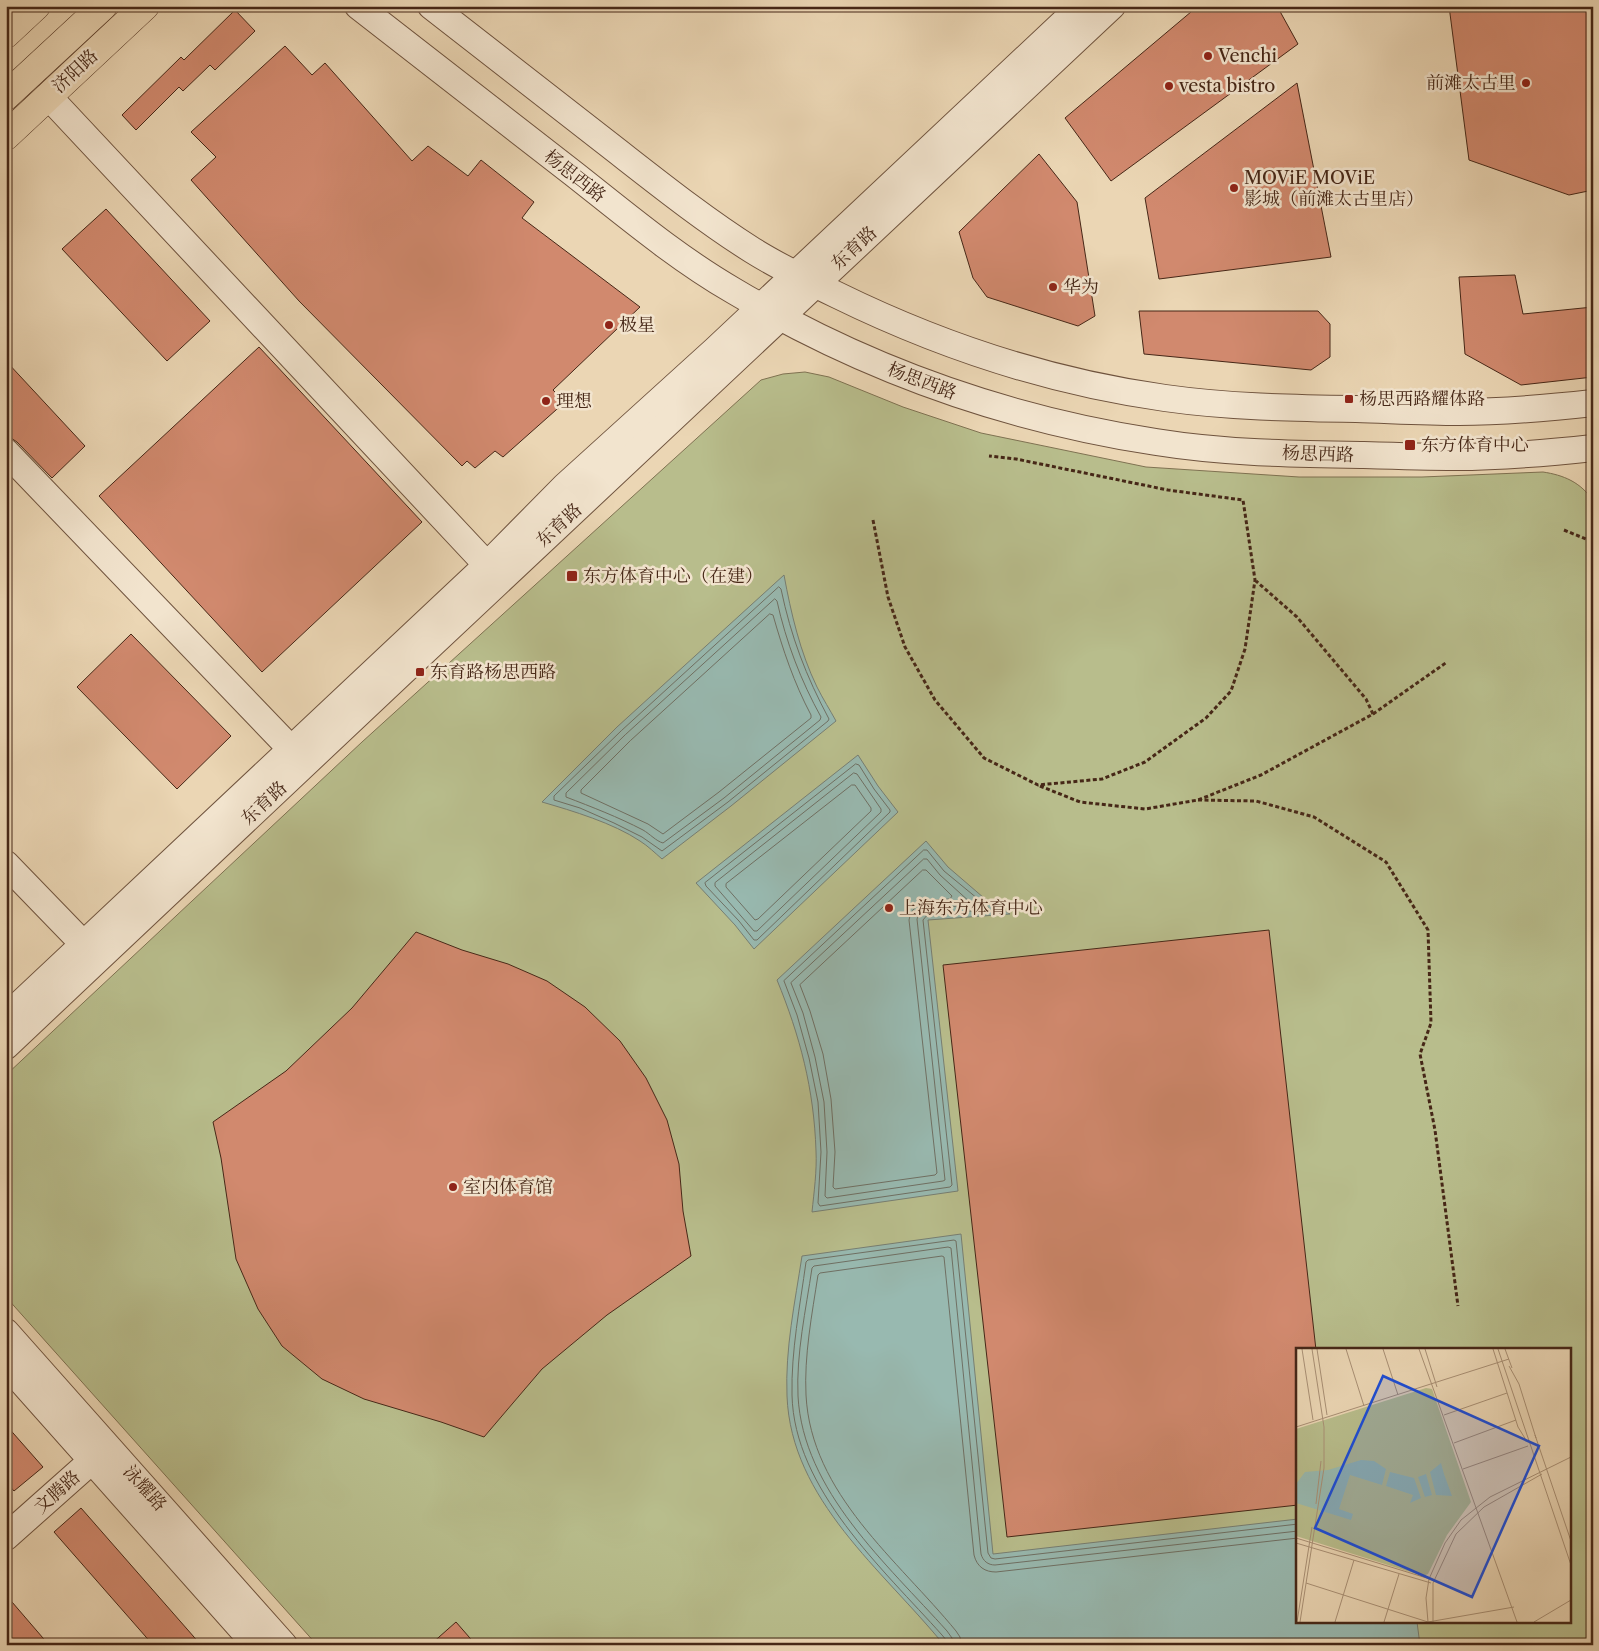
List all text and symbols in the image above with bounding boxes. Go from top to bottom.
street label: 济阳路 [48,45,102,97]
place label: Venchi [1217,45,1277,67]
marker: Venchi [1202,50,1214,62]
place label: 前滩太古里 [1426,72,1516,94]
place label: vesta bistro [1178,75,1275,97]
marker: 前滩太古里 [1520,77,1532,89]
marker: vesta bistro [1163,80,1175,92]
street label: 杨思西路 [540,145,610,207]
place label: MOViE MOViE 影城（前滩太古里店） [1244,167,1424,210]
marker: MOViE MOViE 影城（前滩太古里店） [1228,182,1240,194]
street label: 东育路 [827,222,881,274]
place label: 华为 [1063,276,1099,298]
marker: 华为 [1047,281,1059,293]
place label: 极星 [619,314,655,336]
marker: 极星 [603,319,615,331]
street label: 杨思西路 [884,358,960,404]
place label: 杨思西路耀体路 [1359,388,1485,410]
place label: 理想 [556,390,592,412]
marker: 杨思西路耀体路 [1343,393,1355,405]
marker: 理想 [540,395,552,407]
place label: 东方体育中心 [1421,434,1529,456]
marker: 东方体育中心 [1403,438,1417,452]
street label: 杨思西路 [1282,442,1354,466]
street label: 东育路 [532,499,586,551]
place label: 东方体育中心（在建） [583,565,763,587]
marker: 东方体育中心（在建） [565,569,579,583]
place label: 东育路杨思西路 [430,661,556,683]
marker: 东育路杨思西路 [414,666,426,678]
street label: 东育路 [237,777,291,829]
place label: 上海东方体育中心 [899,897,1043,919]
marker: 上海东方体育中心 [883,902,895,914]
place label: 室内体育馆 [463,1176,553,1198]
marker: 室内体育馆 [447,1181,459,1193]
inset map [1296,1348,1572,1624]
street label: 泳耀路 [119,1461,171,1515]
street label: 文腾路 [30,1466,84,1518]

